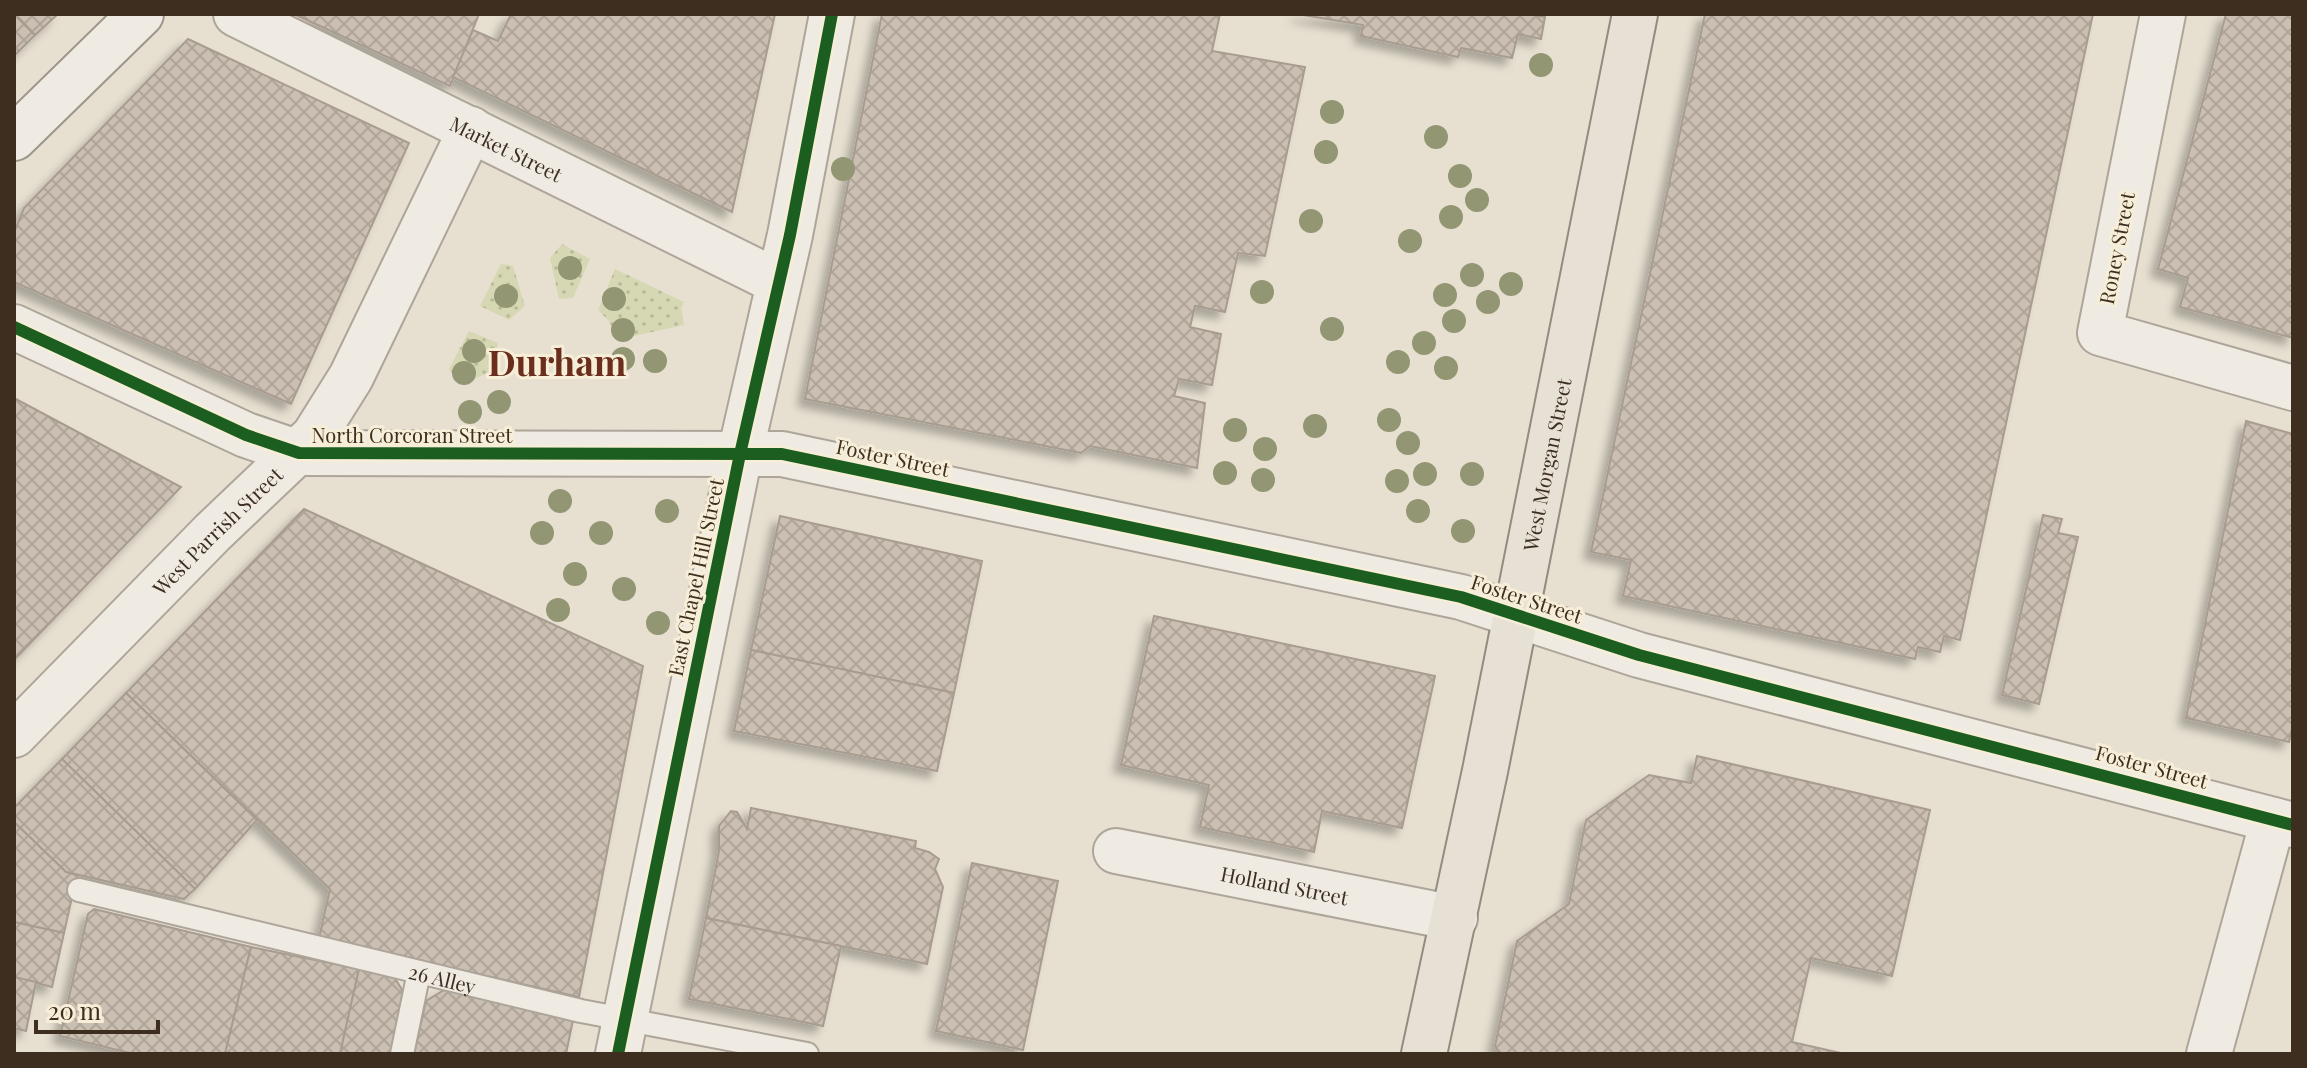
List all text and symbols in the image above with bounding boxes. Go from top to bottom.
street label: Market Street [446,109,568,187]
street label: Roney Street [2092,189,2140,307]
district label: Durham [488,337,627,385]
street label: West Morgan Street [1515,375,1576,554]
street label: North Corcoran Street [312,421,513,448]
street label: Foster Street [834,432,953,482]
street label: West Parrish Street [145,460,288,601]
street label: East Chapel Hill Street [661,475,729,679]
street label: Foster Street [1468,567,1587,629]
street label: Foster Street [2093,738,2212,794]
street label: Holland Street [1219,859,1352,910]
street label: 26 Alley [406,957,479,999]
scale bar [36,984,158,1034]
text: 20 m [48,994,101,1026]

